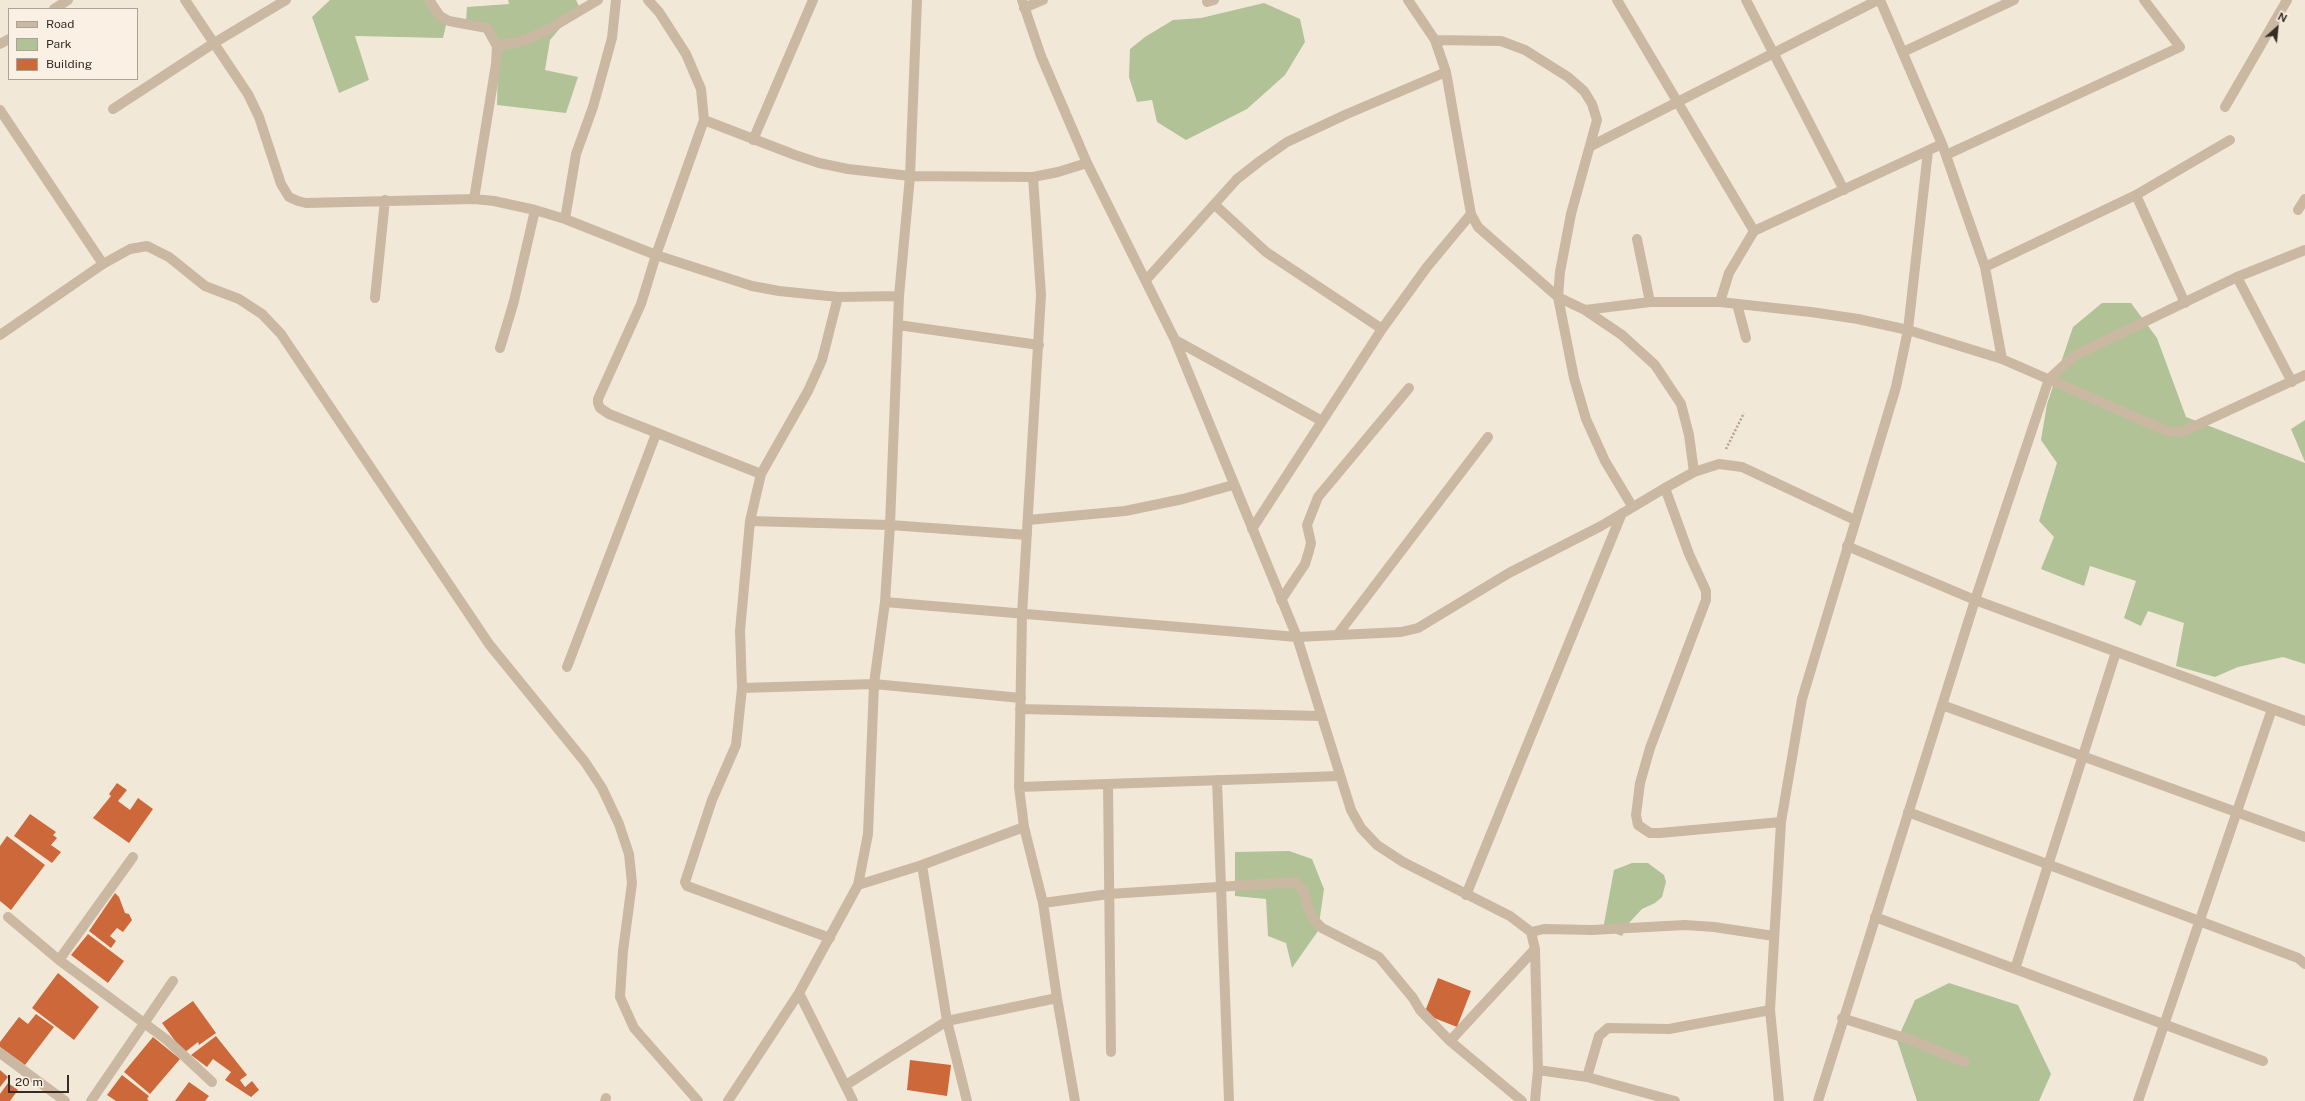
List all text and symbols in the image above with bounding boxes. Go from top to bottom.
legend [8,8,138,80]
north arrow [2257,8,2297,48]
text: N [2276,10,2289,25]
text: Road [46,17,74,31]
text: Park [46,37,72,51]
text: Building [46,57,92,71]
scale bar [10,1067,71,1093]
text: 20 m [15,1075,43,1089]

